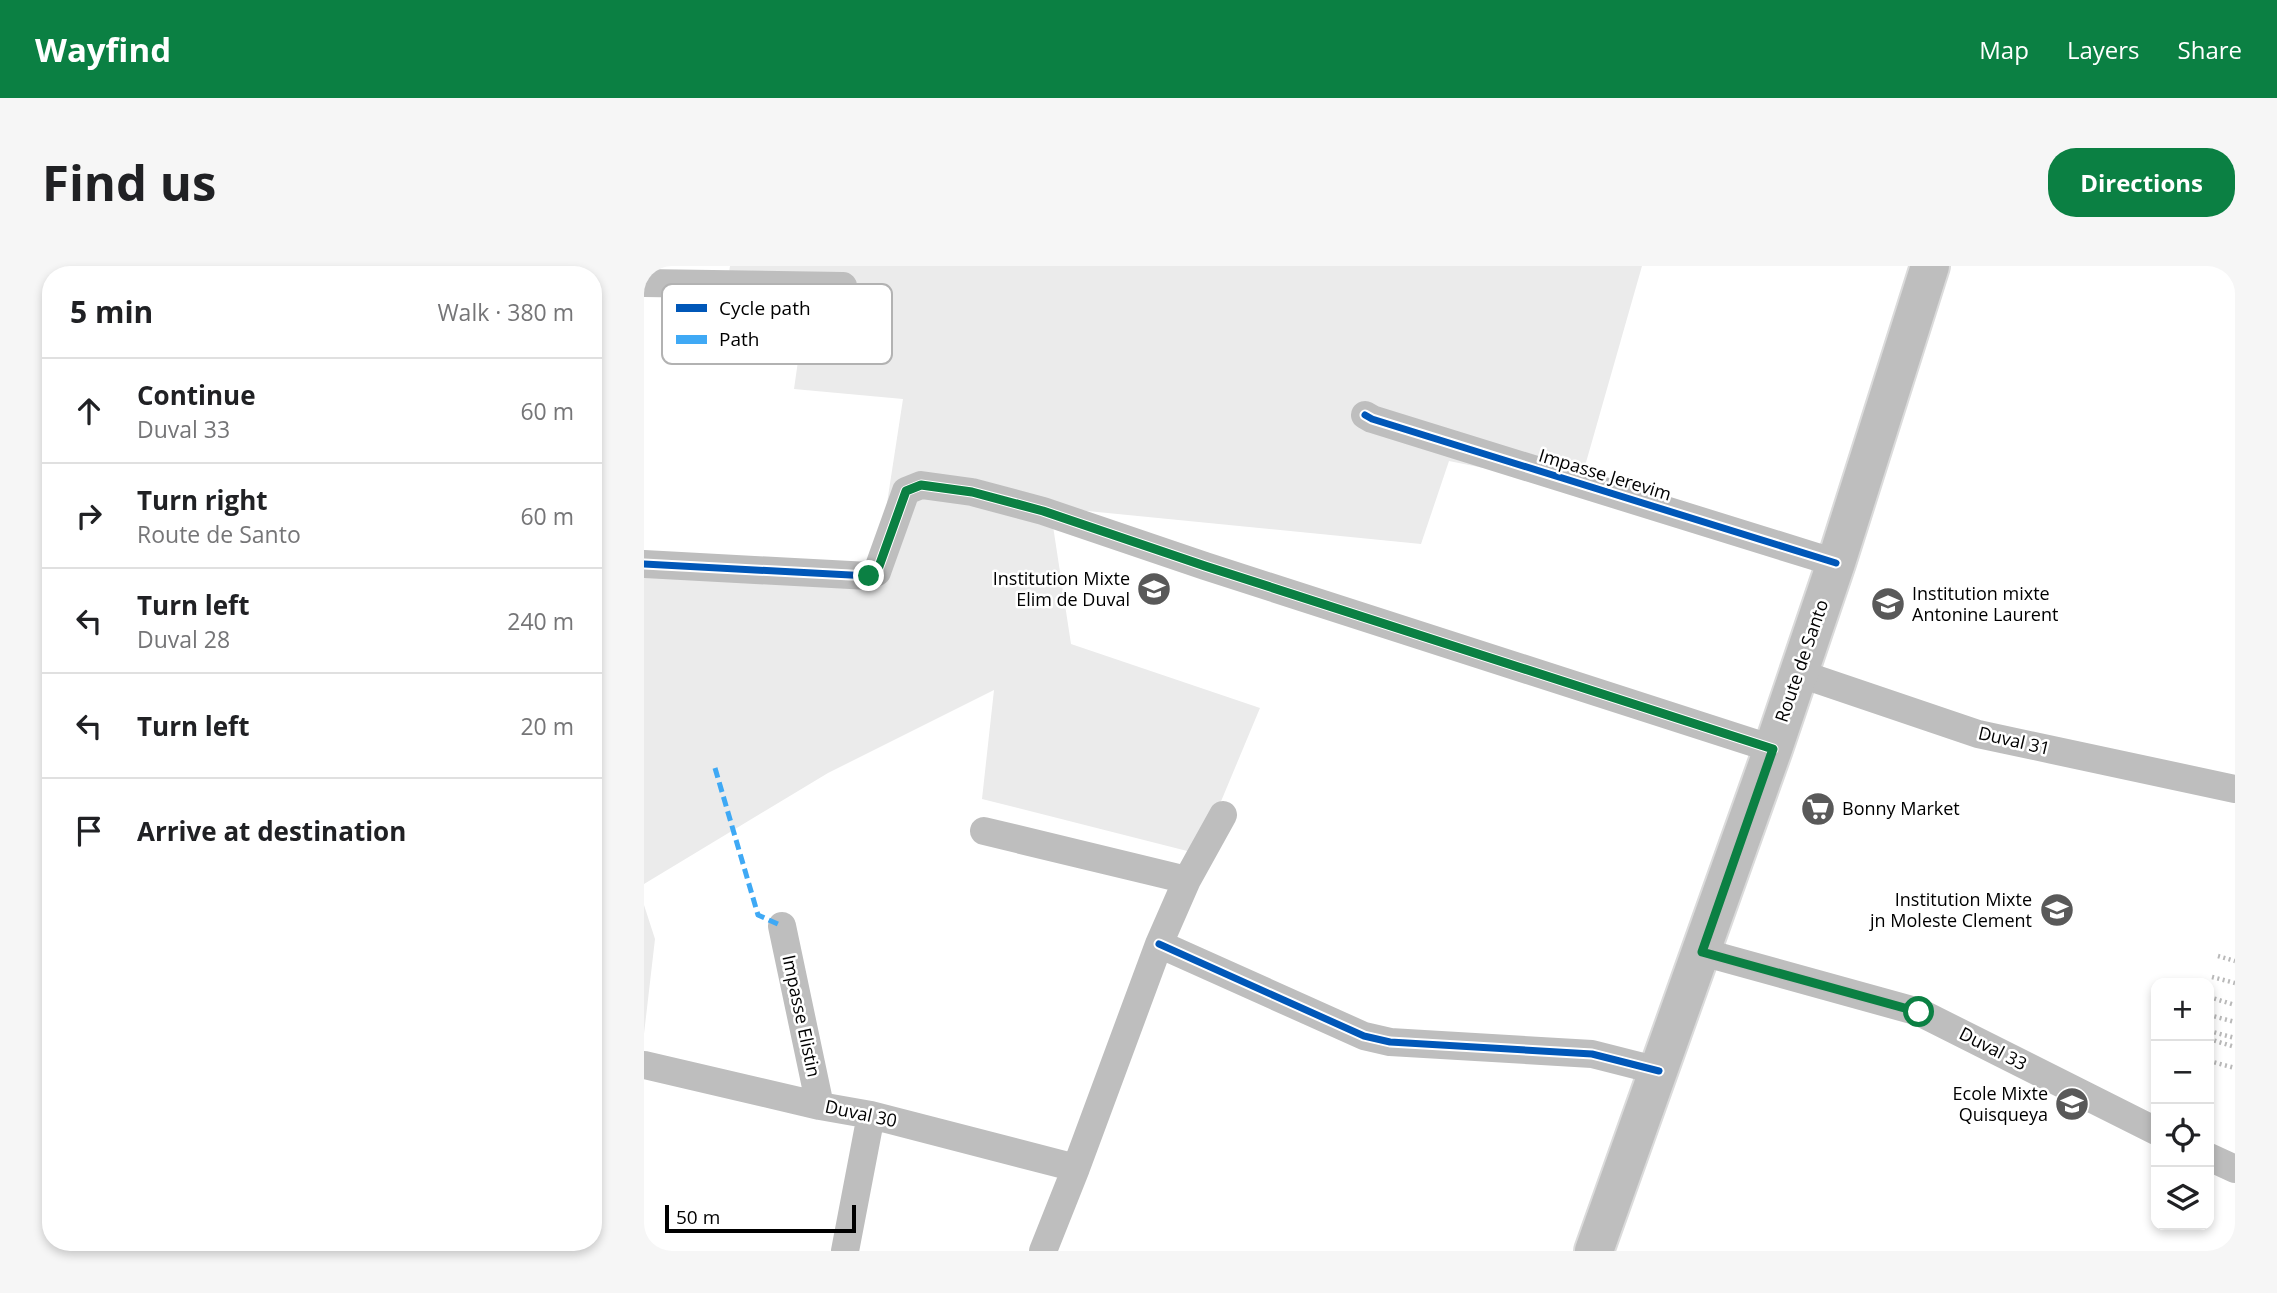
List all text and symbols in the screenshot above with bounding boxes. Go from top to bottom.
text: Wayfind [35,27,171,72]
text: Map [1979,33,2029,66]
text: Layers [2067,33,2140,66]
text: Share [2178,33,2242,66]
button: Directions [2048,148,2235,217]
text: Find us [42,149,216,215]
legend [662,284,892,364]
text: 5 min [70,291,153,332]
text: Cycle path [719,295,811,321]
text: Walk · 380 m [437,296,574,328]
text: Path [719,326,759,352]
text: Continue [137,377,256,413]
icon: ahead [70,392,108,430]
text: 60 m [520,395,574,427]
text: Duval 33 [137,413,230,445]
street label: Impasse Jerevim [1536,443,1674,506]
text: Turn right [137,482,268,518]
icon: right [70,497,108,535]
text: 60 m [520,500,574,532]
text: Route de Santo [137,518,301,550]
route end [853,560,884,591]
place label: Institution Mixte Elim de Duval [993,566,1130,611]
school or university icon: Institution Mixte Elim de Duval [1135,570,1173,608]
place label: Institution mixte Antonine Laurent [1912,581,2058,626]
school or university icon: Institution mixte Antonine Laurent [1869,585,1907,623]
text: Turn left [137,587,249,623]
street label: Route de Santo [1769,596,1833,725]
icon: left [70,602,108,640]
text: 240 m [507,605,574,637]
text: Duval 28 [137,623,230,655]
icon: left [70,707,108,745]
text: Turn left [137,708,249,744]
text: 20 m [520,710,574,742]
street label: Duval 31 [1976,720,2052,760]
supermarket icon: Bonny Market [1799,790,1837,828]
place label: Bonny Market [1842,796,1960,820]
icon: arrive [70,812,108,850]
text: Arrive at destination [137,813,406,849]
place label: Institution Mixte jn Moleste Clement [1869,887,2032,932]
school or university icon: Institution Mixte jn Moleste Clement [2038,891,2076,929]
street label: Impasse Elistin [777,952,827,1079]
map controls [2151,978,2214,1230]
button: + [2151,978,2214,1041]
route start [1903,996,1934,1027]
street label: Duval 33 [1956,1021,2031,1075]
button: − [2151,1041,2214,1104]
place label: Ecole Mixte Quisqueya [1953,1081,2048,1126]
school or university icon: Ecole Mixte Quisqueya [2053,1085,2091,1123]
street label: Duval 30 [823,1094,899,1132]
button: locate [2151,1104,2214,1167]
button: layers [2151,1167,2214,1230]
scale bar [665,1202,856,1234]
text: 50 m [676,1204,720,1230]

